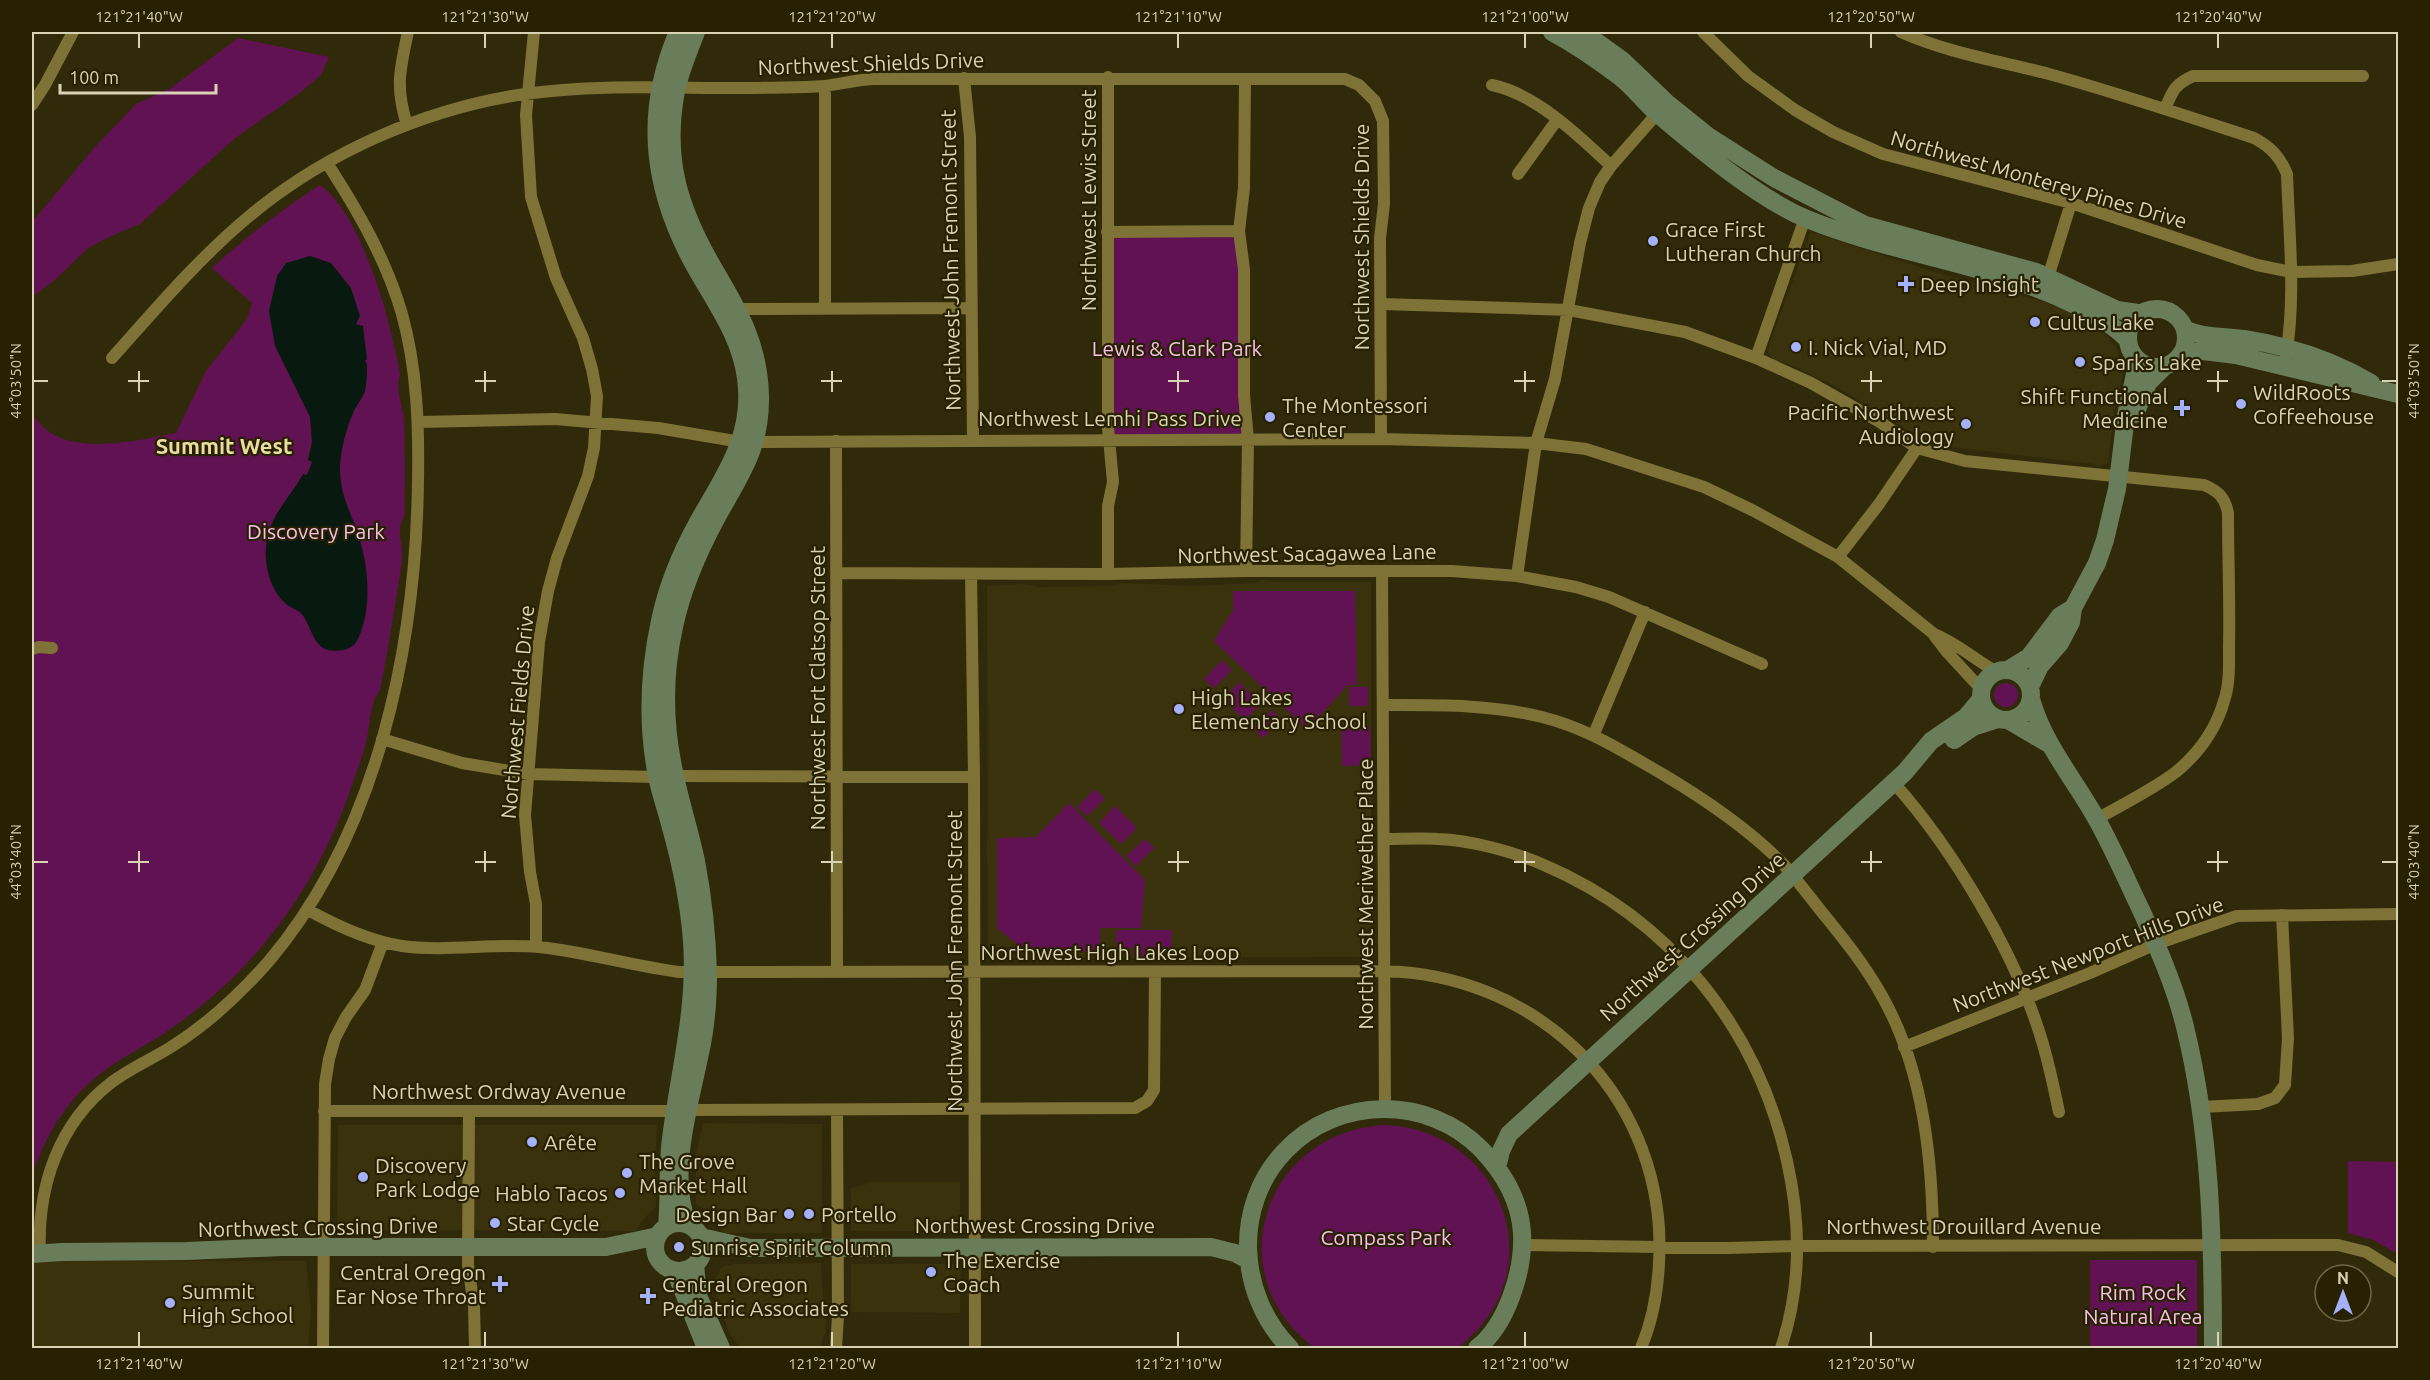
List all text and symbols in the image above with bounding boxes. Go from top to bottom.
text: 121°21'40"W [95,8,183,25]
text: 121°21'30"W [441,8,529,25]
text: 121°21'20"W [788,8,876,25]
text: 121°21'10"W [1134,8,1222,25]
text: 121°21'00"W [1481,8,1569,25]
text: 121°20'50"W [1827,8,1915,25]
text: 121°20'40"W [2174,8,2262,25]
street label: Northwest Shields Drive [757,47,985,79]
scale bar [60,57,216,95]
text: 100 m [69,67,119,87]
street label: Northwest Lewis Street [1076,89,1100,311]
street label: Northwest John Fremont Street [935,109,965,411]
street label: Northwest Shields Drive [1349,124,1373,350]
street label: Northwest Monterey Pines Drive [1888,125,2190,233]
place label: Grace First Lutheran Church [1665,217,1822,265]
marker: Grace First Lutheran Church [1646,234,1660,248]
place label: Deep Insight [1920,272,2039,296]
marker: Deep Insight [1897,275,1915,293]
place label: Cultus Lake [2047,310,2155,334]
marker: Cultus Lake [2028,315,2042,329]
place label: I. Nick Vial, MD [1808,335,1947,359]
park label: Lewis & Clark Park [1092,336,1263,360]
marker: I. Nick Vial, MD [1789,340,1803,354]
text: 44°03'50"N [7,343,24,419]
text: 44°03'50"N [2405,343,2422,419]
place label: Sparks Lake [2092,350,2202,374]
marker: Sparks Lake [2073,355,2087,369]
place label: WildRoots Coffeehouse [2253,380,2374,428]
place label: Shift Functional Medicine [2020,384,2168,432]
place label: The Montessori Center [1282,393,1428,441]
marker: WildRoots Coffeehouse [2234,397,2248,411]
marker: Shift Functional Medicine [2173,399,2191,417]
place label: Pacific Northwest Audiology [1788,400,1954,448]
street label: Northwest Lemhi Pass Drive [978,406,1242,430]
marker: The Montessori Center [1263,410,1277,424]
marker: Pacific Northwest Audiology [1959,417,1973,431]
district label: Summit West [156,433,292,458]
park label: Discovery Park [247,519,385,543]
street label: Northwest Sacagawea Lane [1177,539,1437,567]
street label: Northwest Fort Clatsop Street [805,546,829,830]
street label: Northwest Fields Drive [496,604,538,820]
place label: High Lakes Elementary School [1191,685,1367,733]
marker: High Lakes Elementary School [1172,702,1186,716]
street label: Northwest Meriwether Place [1353,758,1377,1030]
street label: Northwest John Fremont Street [942,810,966,1112]
text: 44°03'40"N [7,824,24,900]
text: 44°03'40"N [2405,824,2422,900]
street label: Northwest Crossing Drive [1595,847,1789,1025]
street label: Northwest Newport Hills Drive [1949,891,2227,1017]
street label: Northwest High Lakes Loop [981,940,1239,964]
street label: Northwest Ordway Avenue [372,1079,626,1103]
place label: Arête [544,1130,597,1154]
marker: Arête [525,1135,539,1149]
place label: The Grove Market Hall [639,1149,747,1197]
place label: Discovery Park Lodge [375,1153,480,1201]
marker: The Grove Market Hall [620,1166,634,1180]
marker: Discovery Park Lodge [356,1170,370,1184]
place label: Hablo Tacos [495,1181,608,1205]
marker: Hablo Tacos [613,1186,627,1200]
place label: Design Bar [675,1202,777,1226]
place label: Portello [821,1202,897,1226]
marker: Design Bar [782,1207,796,1221]
marker: Portello [802,1207,816,1221]
place label: Star Cycle [507,1211,600,1235]
street label: Northwest Crossing Drive [198,1213,438,1241]
street label: Northwest Crossing Drive [915,1213,1155,1237]
street label: Northwest Drouillard Avenue [1826,1214,2102,1238]
marker: Star Cycle [488,1216,502,1230]
park label: Compass Park [1320,1225,1452,1249]
place label: Sunrise Spirit Column [691,1235,892,1259]
marker: Sunrise Spirit Column [672,1240,686,1254]
place label: The Exercise Coach [943,1248,1061,1296]
place label: Central Oregon Ear Nose Throat [335,1260,486,1308]
north arrow [2313,1263,2373,1323]
marker: The Exercise Coach [924,1265,938,1279]
text: N [2337,1269,2349,1287]
place label: Central Oregon Pediatric Associates [662,1272,849,1320]
marker: Central Oregon Ear Nose Throat [491,1275,509,1293]
place label: Summit High School [182,1279,293,1327]
park label: Rim Rock Natural Area [2083,1280,2203,1328]
marker: Central Oregon Pediatric Associates [639,1287,657,1305]
marker: Summit High School [163,1296,177,1310]
text: 121°21'40"W [95,1355,183,1372]
text: 121°21'30"W [441,1355,529,1372]
text: 121°21'20"W [788,1355,876,1372]
text: 121°21'10"W [1134,1355,1222,1372]
text: 121°21'00"W [1481,1355,1569,1372]
text: 121°20'50"W [1827,1355,1915,1372]
text: 121°20'40"W [2174,1355,2262,1372]

